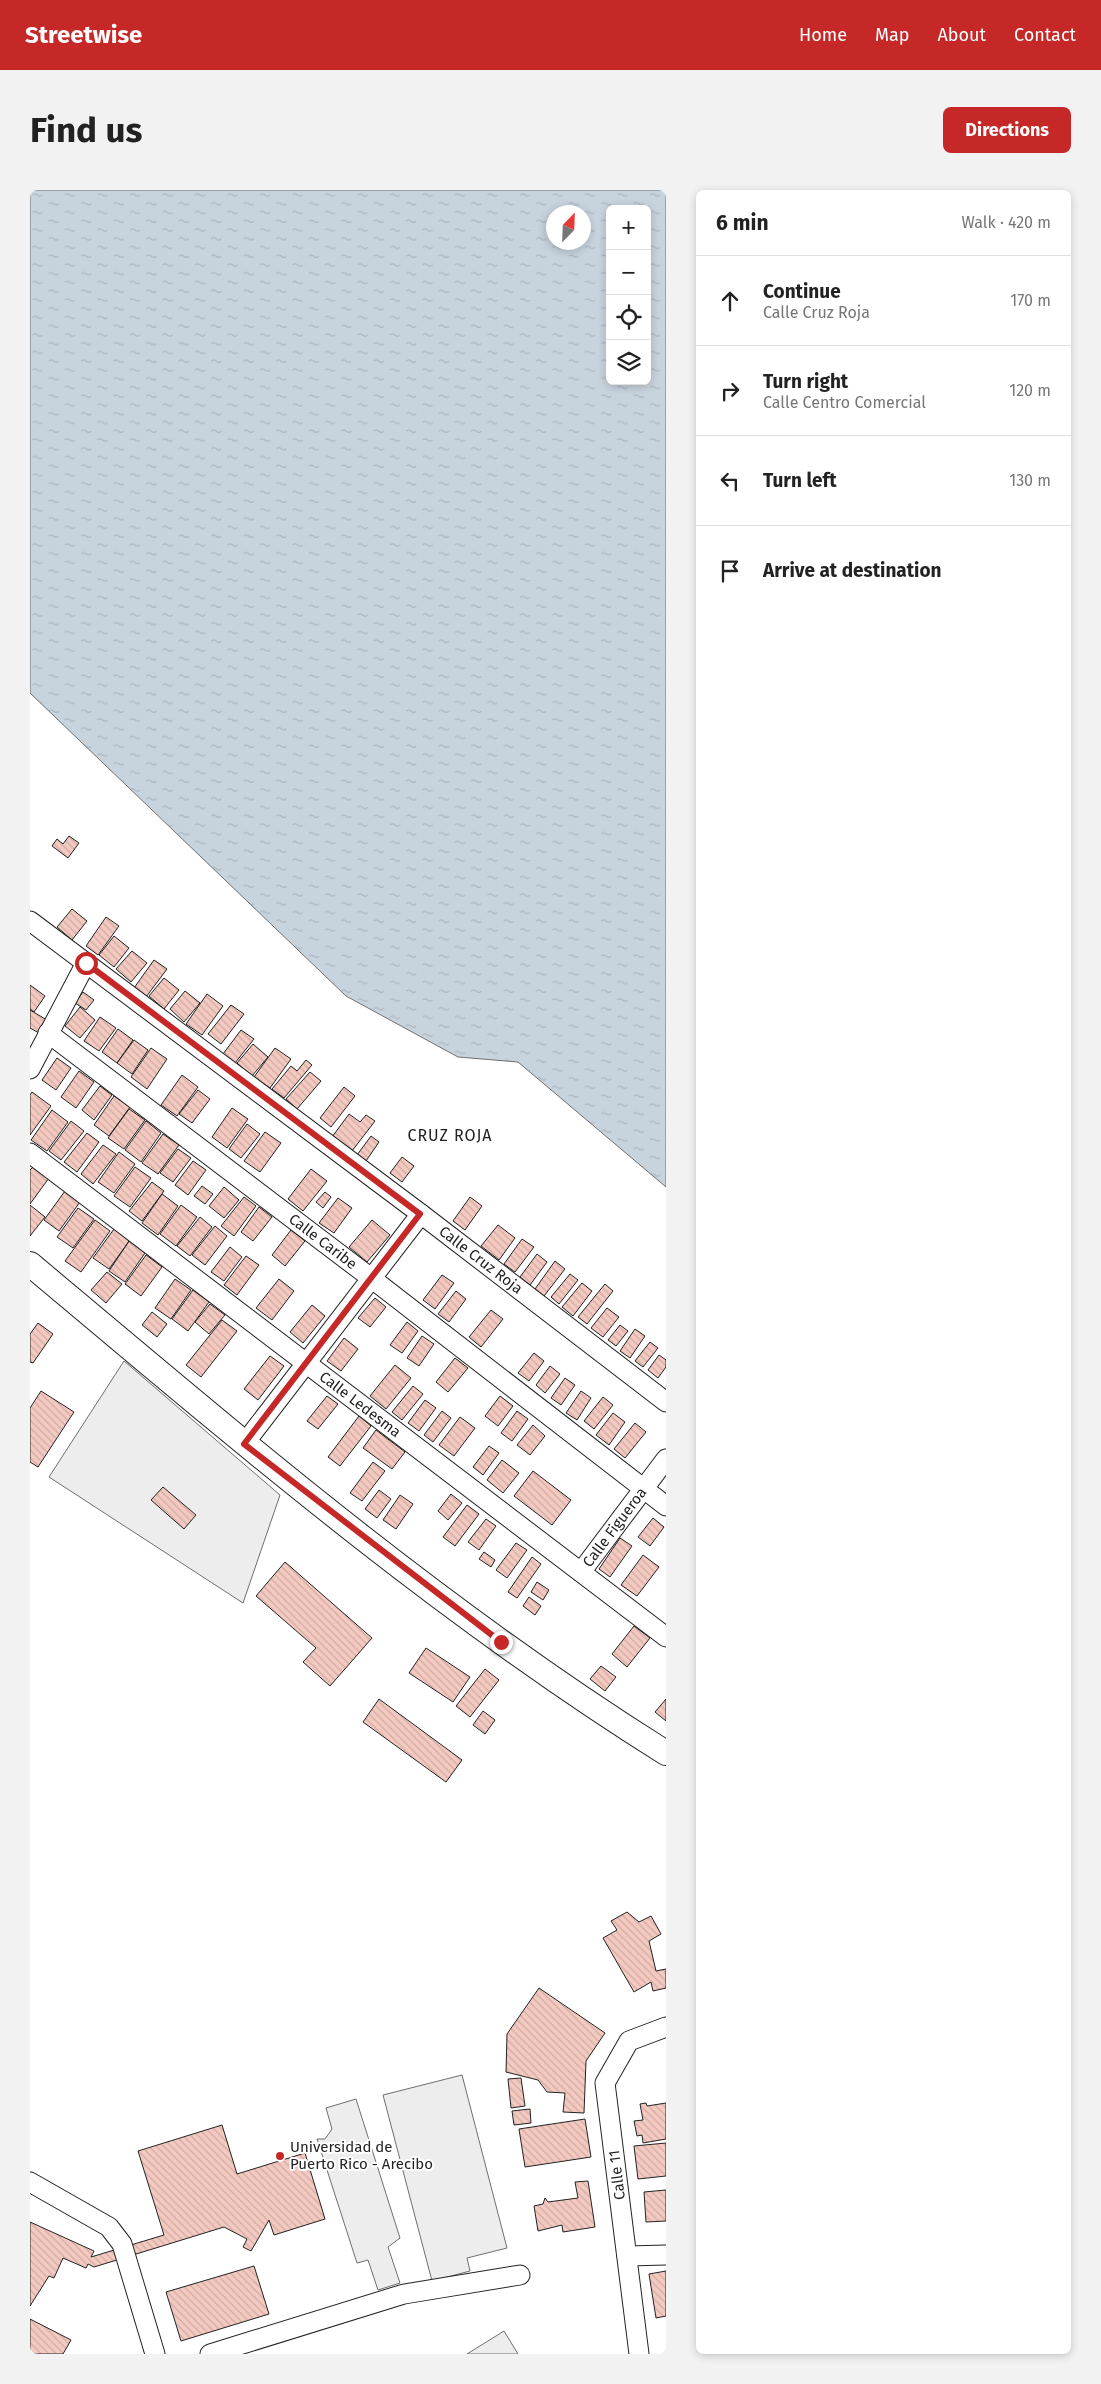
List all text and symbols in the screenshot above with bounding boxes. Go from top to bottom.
text: Streetwise [25,21,142,49]
text: Home [799,24,847,46]
text: Map [875,24,909,46]
text: About [937,24,986,46]
text: Contact [1014,24,1076,46]
button: Directions [943,107,1071,153]
text: Find us [30,109,142,151]
north arrow [546,205,591,250]
map controls [606,205,651,385]
button: + [606,205,651,250]
text: 6 min [716,210,769,236]
text: Walk · 420 m [962,213,1051,232]
button: − [606,250,651,295]
text: Continue [763,280,841,303]
icon: ahead [716,287,744,315]
text: 170 m [1010,291,1051,310]
button: locate [606,295,651,340]
text: Calle Cruz Roja [763,303,870,322]
button: layers [606,340,651,385]
text: Turn right [763,370,848,393]
icon: right [716,377,744,405]
text: 120 m [1009,381,1051,400]
text: Calle Centro Comercial [763,393,926,412]
icon: left [716,467,744,495]
text: Turn left [763,469,837,492]
text: 130 m [1009,471,1051,490]
icon: arrive [716,557,744,585]
text: Arrive at destination [763,559,942,582]
route start [75,952,98,975]
district label: CRUZ ROJA [407,1126,493,1145]
street label: Calle Caribe [285,1210,360,1273]
street label: Calle Cruz Roja [435,1222,526,1298]
street label: Calle Ledesma [316,1368,405,1441]
street label: Calle Figueroa [579,1484,650,1571]
route end [490,1631,513,1654]
place label: Universidad de Puerto Rico - Arecibo [290,2138,433,2173]
street label: Calle 11 [605,2149,629,2201]
marker: Universidad de Puerto Rico - Arecibo [274,2150,286,2162]

